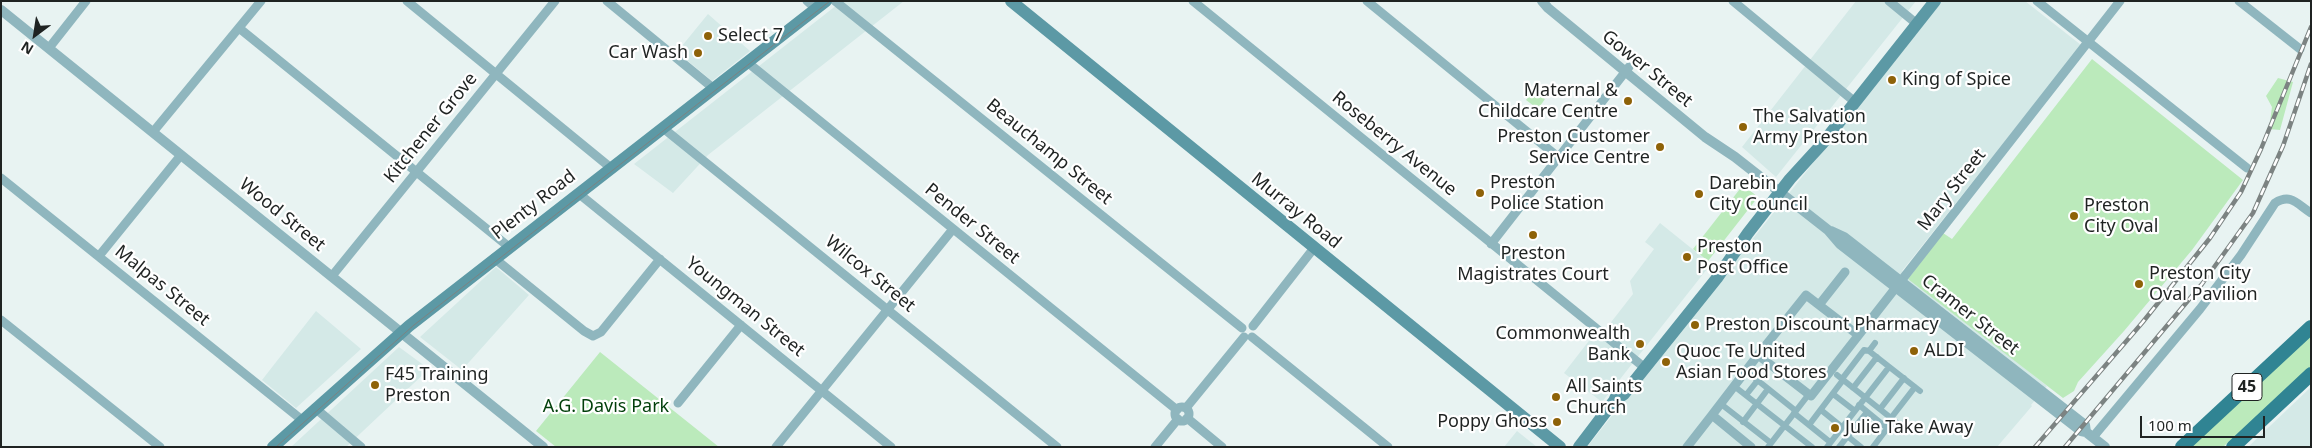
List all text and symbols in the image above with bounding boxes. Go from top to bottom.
north arrow [10,10,60,60]
place label: Select 7 [718,25,783,47]
street label: Gower Street [1597,26,1697,112]
marker: Select 7 [702,30,714,42]
text: N [17,37,37,59]
place label: Car Wash [608,42,688,64]
marker: Car Wash [692,47,704,59]
street label: Kitchener Grove [380,69,482,187]
place label: King of Spice [1902,69,2011,91]
marker: King of Spice [1886,74,1898,86]
place label: Maternal & Childcare Centre [1478,80,1618,122]
street label: Roseberry Avenue [1327,87,1461,201]
street label: Beauchamp Street [982,95,1116,209]
marker: Maternal & Childcare Centre [1622,95,1634,107]
place label: The Salvation Army Preston [1753,106,1868,148]
marker: The Salvation Army Preston [1737,121,1749,133]
place label: Preston Customer Service Centre [1497,126,1650,168]
marker: Preston Customer Service Centre [1654,141,1666,153]
street label: Mary Street [1913,145,1991,235]
street label: Plenty Road [488,166,580,244]
street label: Murray Road [1247,168,1345,254]
place label: Preston Police Station [1490,172,1604,214]
place label: Darebin City Council [1709,173,1808,215]
street label: Wood Street [235,174,329,256]
street label: Pender Street [920,179,1024,269]
marker: Preston Police Station [1474,187,1486,199]
marker: Darebin City Council [1693,188,1705,200]
place label: Preston City Oval [2084,195,2158,238]
marker: Preston City Oval [2068,210,2080,222]
marker: Preston Magistrates Court [1527,229,1539,241]
street label: Wilcox Street [821,231,919,317]
place label: Preston Post Office [1697,236,1788,278]
street label: Malpas Street [110,241,214,331]
place label: Preston Magistrates Court [1457,243,1609,286]
marker: Preston Post Office [1681,251,1693,263]
street label: Youngman Street [681,253,809,361]
place label: Preston City Oval Pavilion [2149,263,2258,306]
street label: Cramer Street [1917,270,2023,360]
marker: Preston City Oval Pavilion [2133,278,2145,290]
place label: Preston Discount Pharmacy [1705,314,1939,336]
marker: Preston Discount Pharmacy [1689,319,1701,331]
place label: Commonwealth Bank [1495,323,1630,366]
marker: Commonwealth Bank [1634,338,1646,350]
place label: ALDI [1924,340,1964,362]
place label: Quoc Te United Asian Food Stores [1676,341,1827,384]
marker: ALDI [1908,345,1920,357]
marker: Quoc Te United Asian Food Stores [1660,356,1672,368]
place label: F45 Training Preston [385,364,488,406]
road number: 45 [2232,374,2262,401]
place label: All Saints Church [1566,376,1642,418]
marker: F45 Training Preston [369,379,381,391]
marker: All Saints Church [1550,391,1562,403]
park label: A.G. Davis Park [543,396,669,418]
scale bar [2142,406,2267,438]
place label: Poppy Ghoss [1437,411,1547,433]
text: 100 m [2148,415,2192,435]
marker: Poppy Ghoss [1551,416,1563,428]
place label: Julie Take Away [1845,417,1973,439]
marker: Julie Take Away [1829,422,1841,434]

